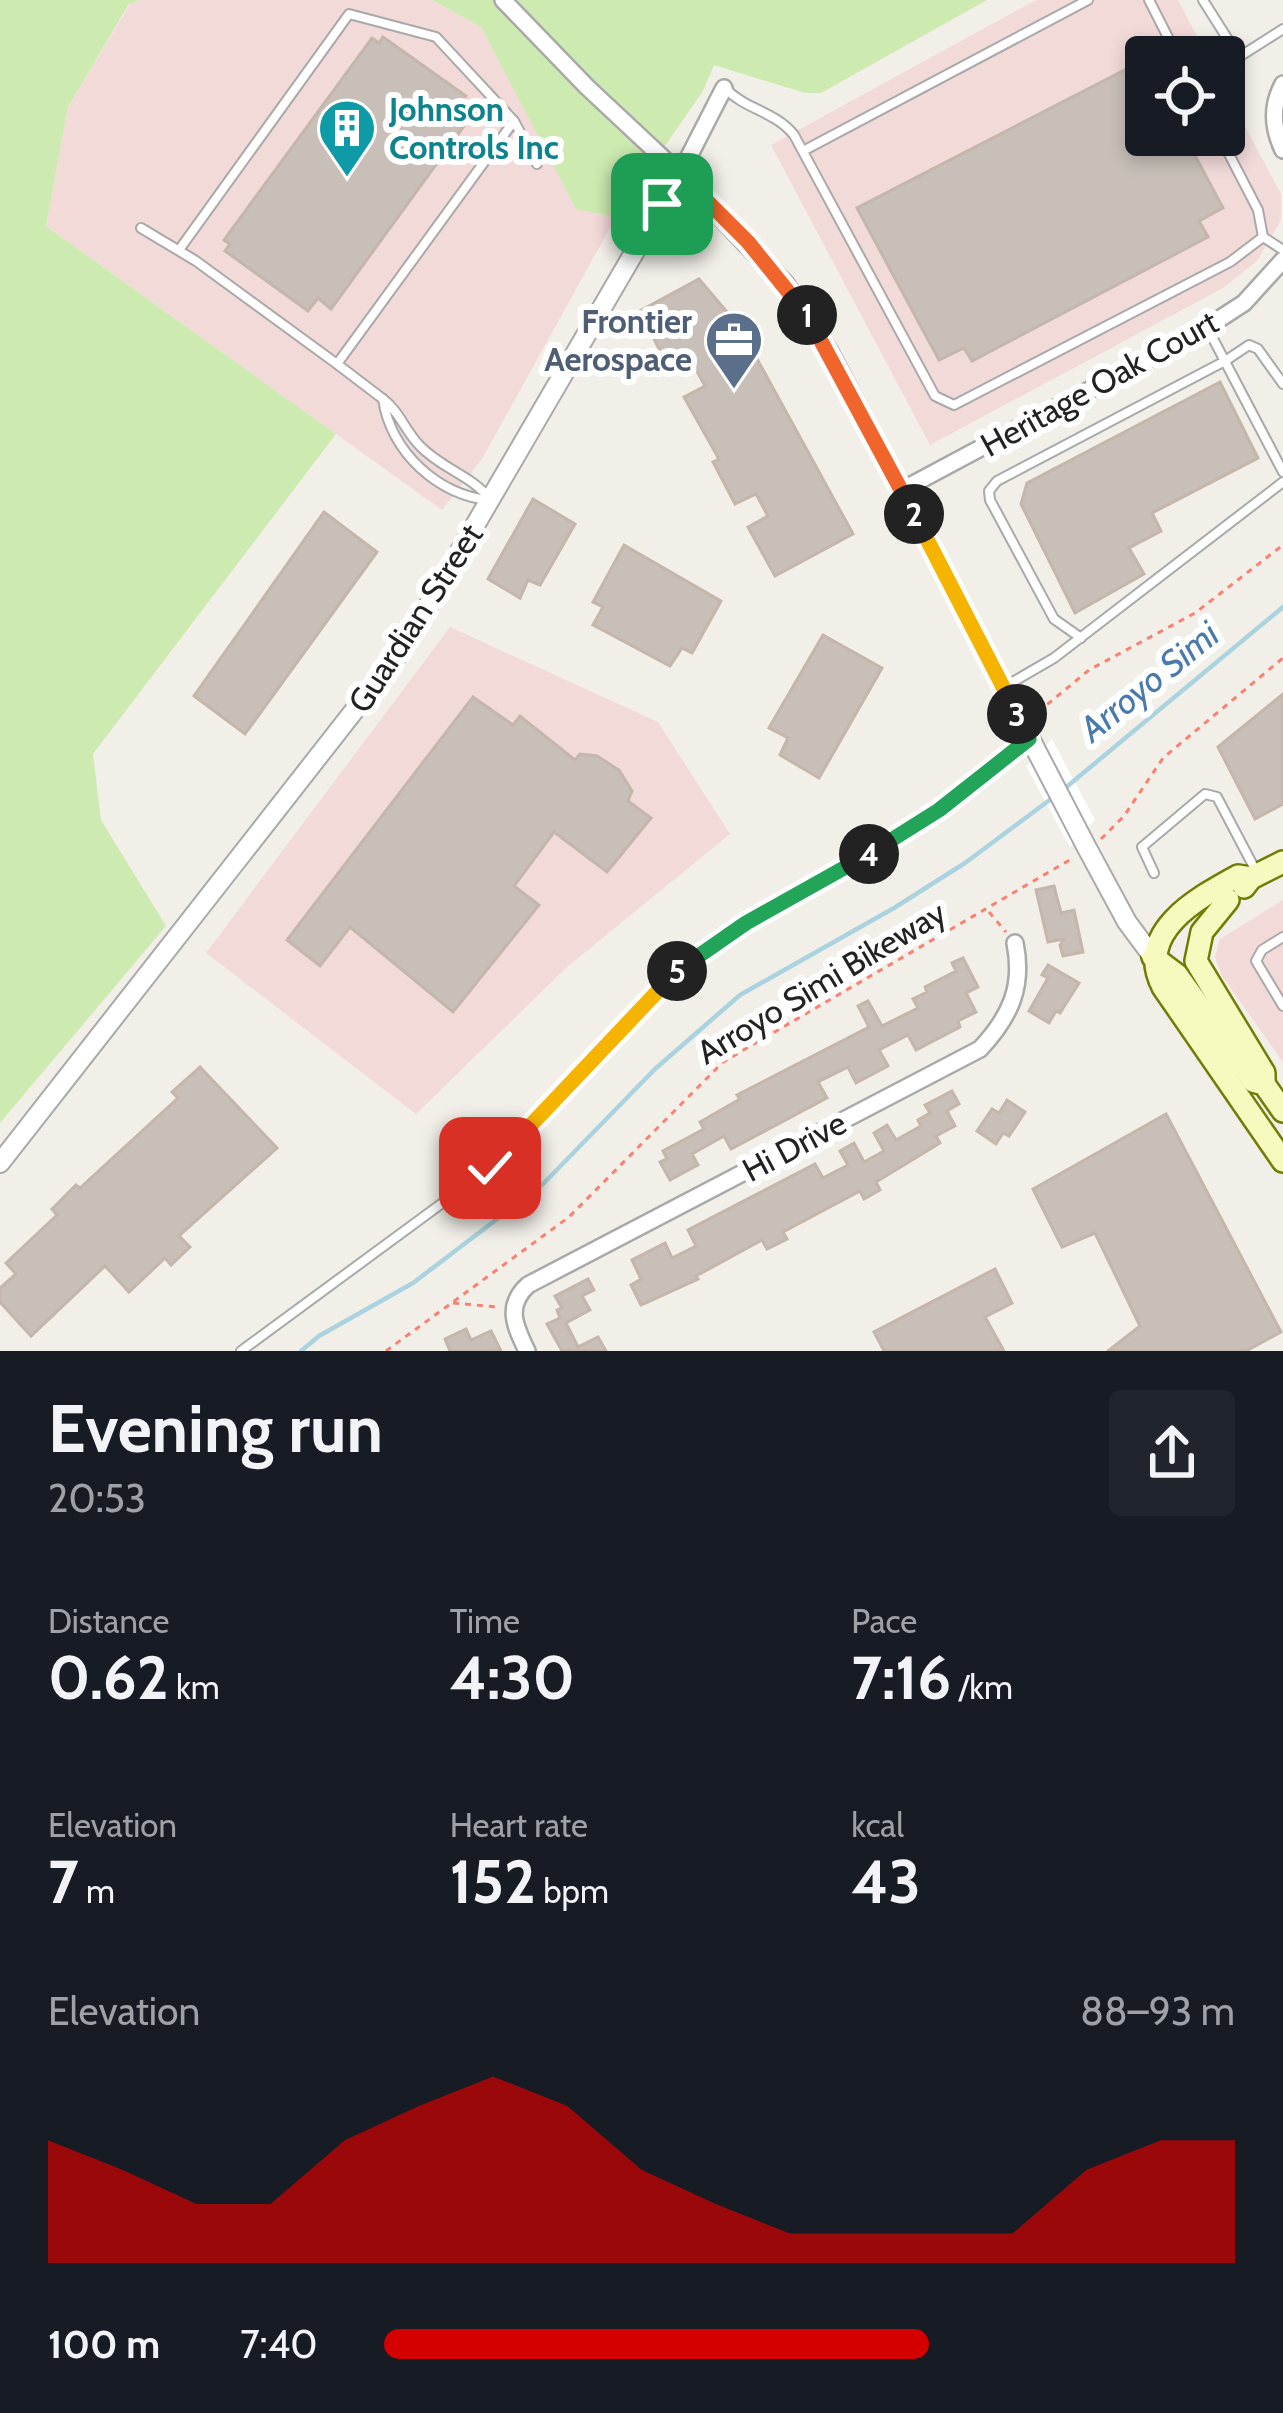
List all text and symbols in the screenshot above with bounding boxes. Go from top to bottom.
map controls [1125,36,1245,156]
button: locate [1125,36,1245,156]
place label: Johnson Controls Inc [388,89,559,167]
building icon: Johnson Controls Inc [316,97,378,179]
pin [611,153,713,255]
icon: arrive [629,171,695,237]
pin: 1 [777,285,837,345]
text: 1 [801,295,813,335]
place label: Frontier Aerospace [544,301,692,379]
street label: Heritage Oak Court [973,301,1225,465]
office icon: Frontier Aerospace [703,309,765,391]
pin: 2 [884,484,944,544]
text: 2 [905,494,923,534]
street label: Guardian Street [339,516,491,720]
water label: Arroyo Simi [1069,611,1228,752]
pin: 3 [987,684,1047,744]
text: 3 [1008,694,1026,734]
pin: 4 [839,824,899,884]
text: 4 [859,834,879,874]
street label: Arroyo Simi Bikeway [689,892,953,1072]
pin: 5 [647,941,707,1001]
text: 5 [668,951,686,991]
street label: Hi Drive [735,1102,853,1190]
pin [439,1117,541,1219]
icon: check [457,1135,523,1201]
text: Evening run [48,1388,383,1469]
button: share [1109,1390,1235,1516]
text: 20:53 [48,1474,146,1522]
text: Distance [48,1601,169,1641]
text: Time [450,1601,520,1641]
text: Pace [851,1601,917,1641]
text: 0.62 [48,1641,168,1714]
text: 4:30 [450,1641,575,1714]
text: 7:16 [851,1641,951,1714]
text: km [168,1667,220,1707]
text: /km [951,1667,1013,1707]
text: Elevation [48,1805,177,1845]
text: Heart rate [450,1805,588,1845]
text: kcal [851,1805,904,1845]
text: 7 [48,1845,79,1918]
text: 152 [450,1845,536,1918]
text: 43 [851,1845,921,1918]
text: m [79,1871,115,1911]
text: bpm [536,1871,609,1911]
text: Elevation [48,1987,200,2035]
text: 88–93 m [1080,1987,1235,2035]
text: 100 m [48,2320,160,2368]
text: 7:40 [240,2320,318,2368]

